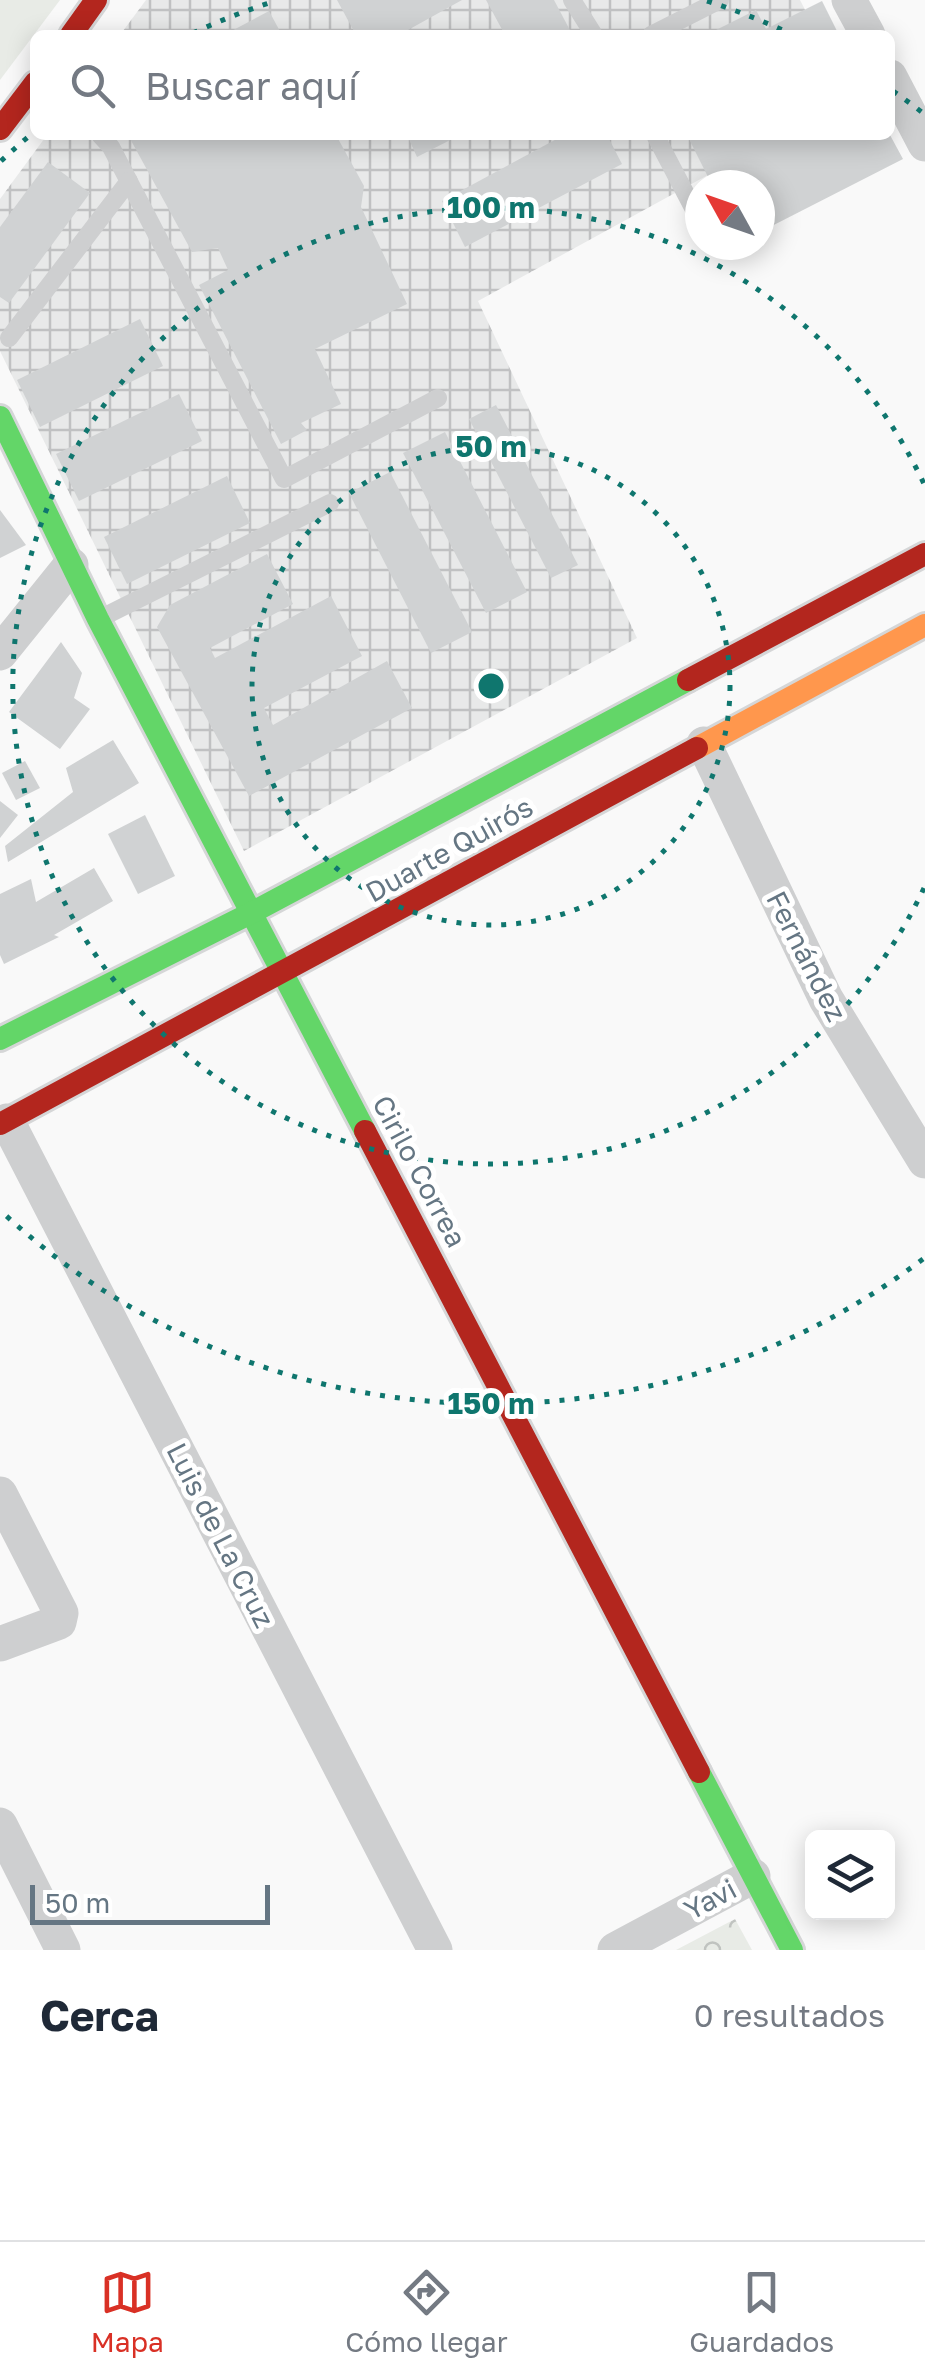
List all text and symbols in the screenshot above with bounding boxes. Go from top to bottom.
search box [30,30,895,140]
icon: search [65,58,120,113]
text: Buscar aquí [145,63,358,108]
north arrow [685,170,775,260]
text: 100 m [447,189,535,225]
text: 50 m [455,428,527,464]
centre of rings [473,668,509,704]
street label: Duarte Quirós [360,790,538,908]
street label: Fernández [760,885,854,1027]
street label: Cirilo Correa [366,1090,474,1252]
text: 150 m [448,1385,535,1421]
street label: Luis de La Cruz [160,1437,282,1633]
map controls [805,1830,895,1920]
button: layers [805,1830,895,1920]
street label: Yavi [678,1872,742,1926]
scale bar [30,1880,270,1924]
text: 50 m [45,1886,110,1919]
text: Cerca [40,1990,159,2040]
text: 0 resultados [694,1996,885,2034]
tab: Mapa [91,2265,164,2358]
tab: Cómo llegar [345,2265,508,2358]
tab: Guardados [689,2265,834,2358]

